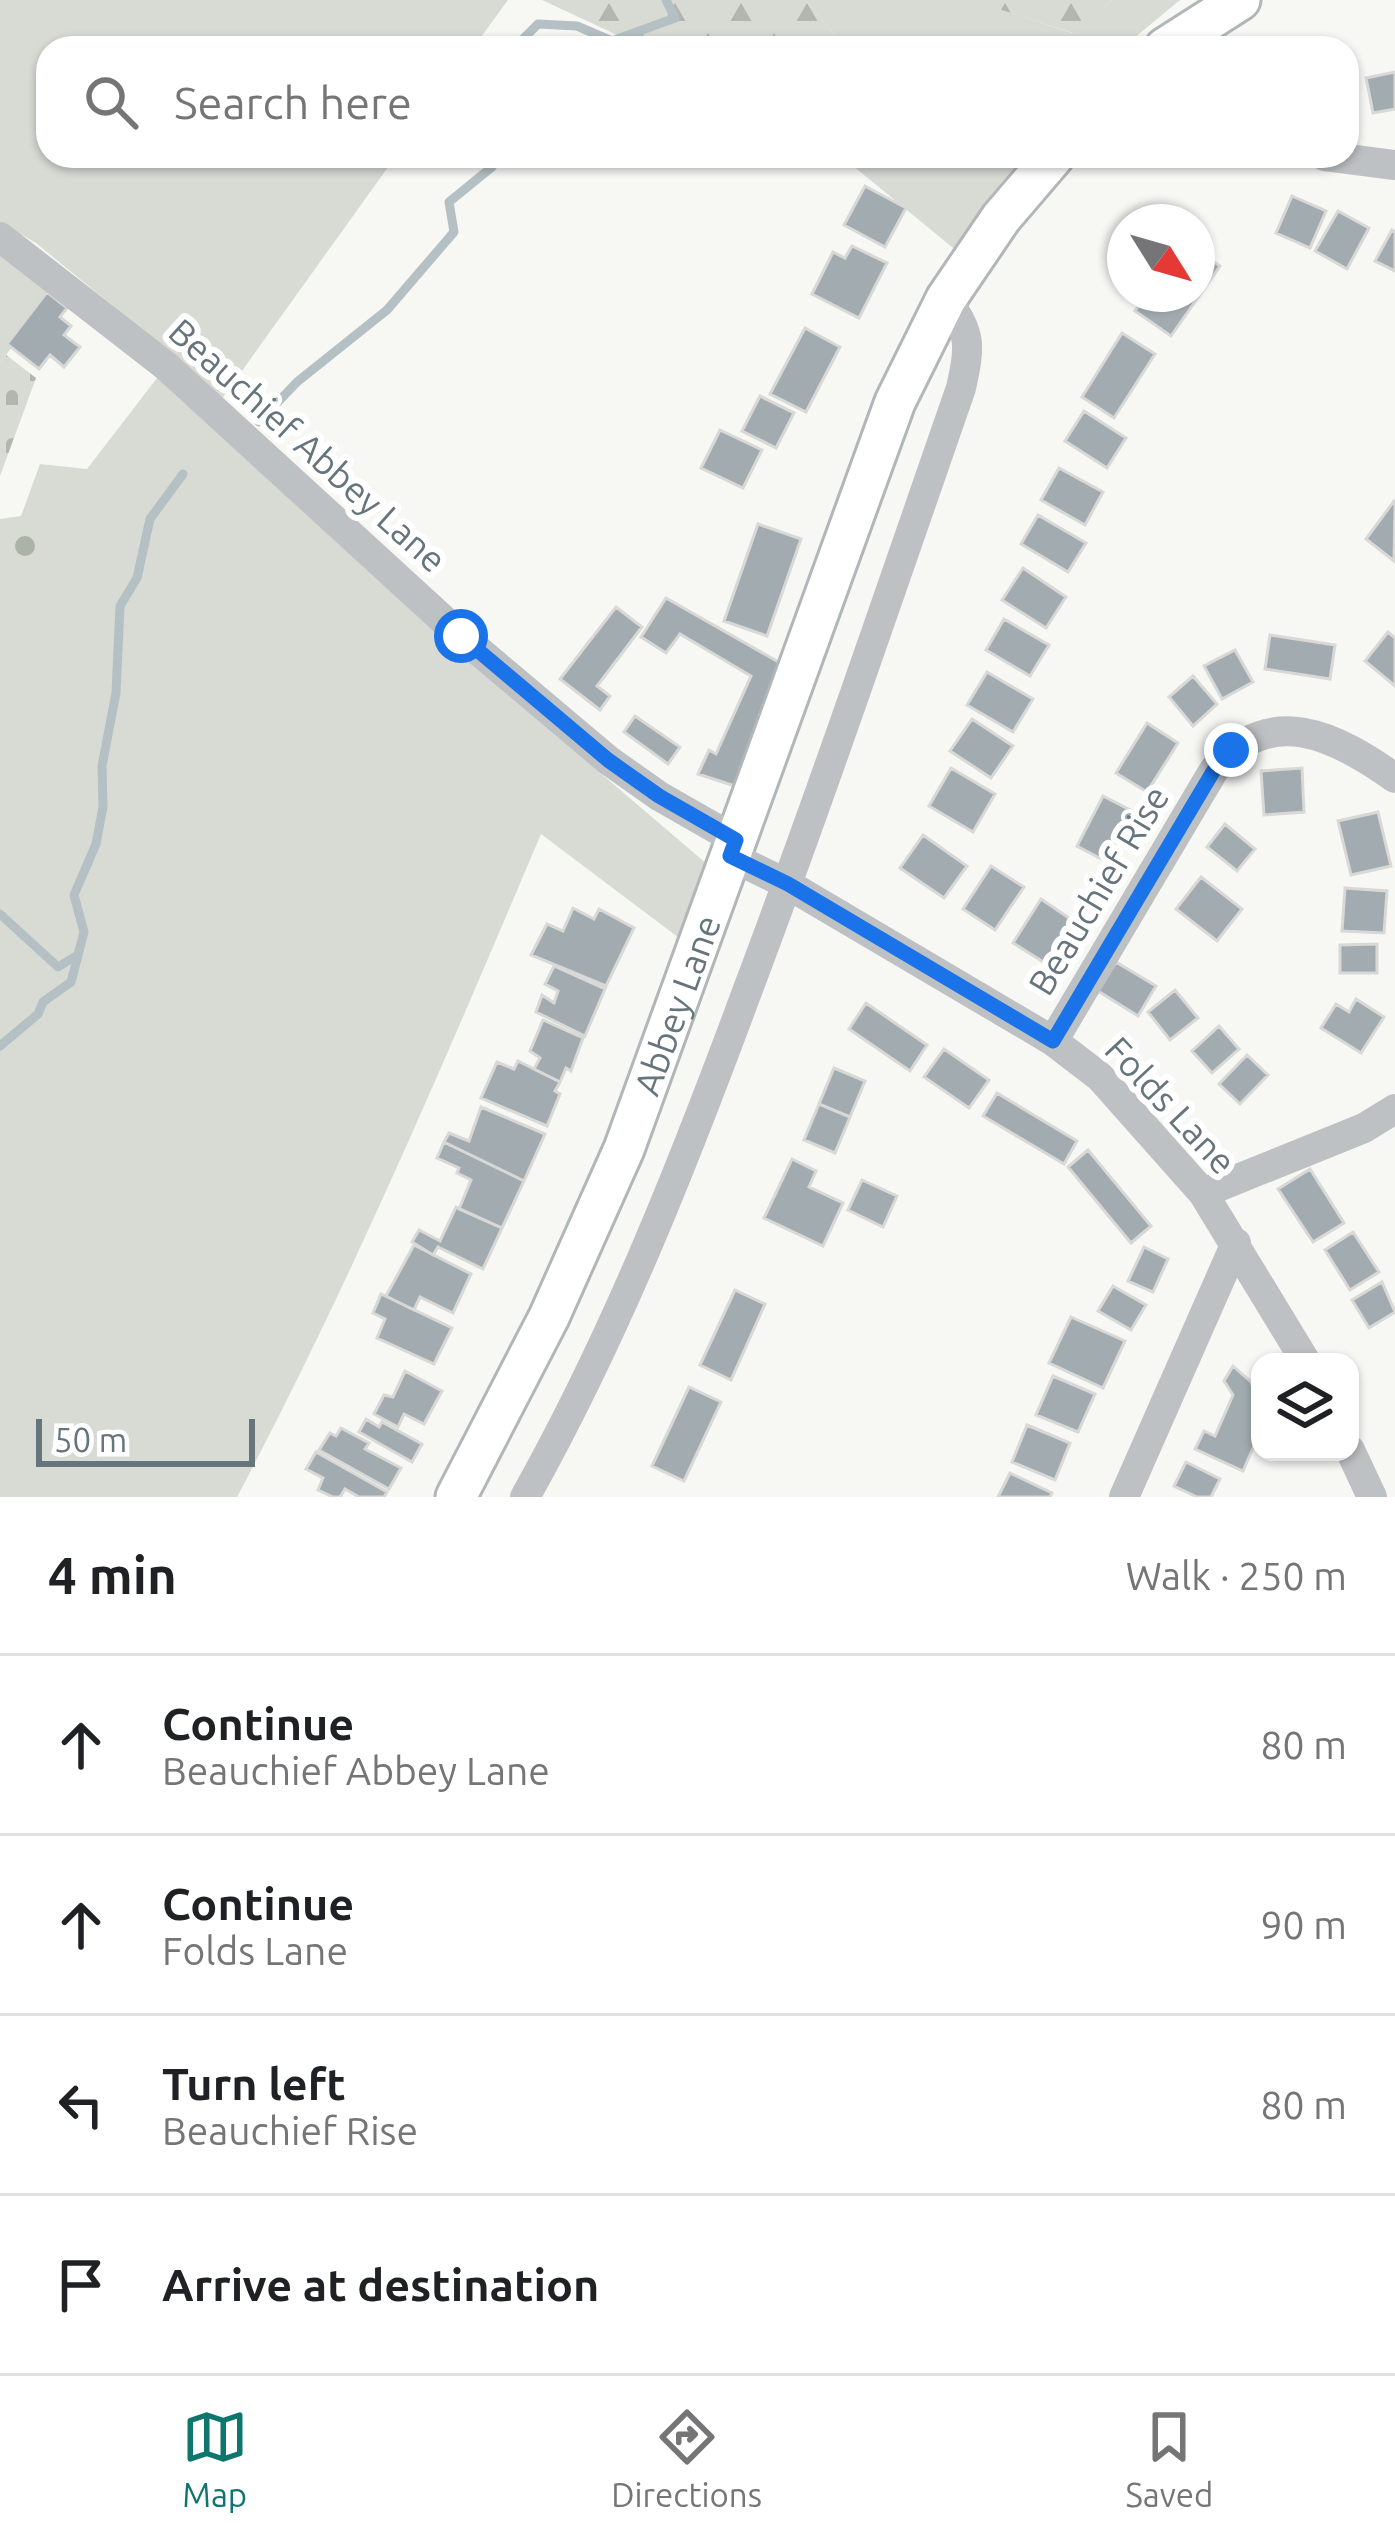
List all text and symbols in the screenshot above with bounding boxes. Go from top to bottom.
search box [36,36,1359,168]
icon: search [78,69,144,135]
text: Search here [174,77,412,128]
north arrow [1107,204,1215,312]
street label: Beauchief Abbey Lane [161,310,455,580]
route start [434,609,488,663]
route end [1204,723,1258,777]
street label: Beauchief Rise [1020,778,1176,1002]
street label: Abbey Lane [625,909,728,1100]
street label: Folds Lane [1097,1028,1245,1182]
map controls [1251,1353,1359,1461]
button: layers [1251,1353,1359,1461]
scale bar [36,1413,255,1466]
text: 50 m [54,1421,127,1458]
text: 4 min [48,1546,177,1604]
text: Walk · 250 m [1126,1554,1347,1597]
text: Continue [162,1698,354,1749]
icon: ahead [48,1712,114,1778]
text: 80 m [1260,1723,1347,1766]
text: Beauchief Abbey Lane [162,1749,550,1792]
text: Continue [162,1878,354,1929]
icon: ahead [48,1892,114,1958]
text: 90 m [1260,1903,1347,1946]
text: Folds Lane [162,1929,348,1972]
text: Turn left [162,2058,346,2109]
icon: left [48,2072,114,2138]
text: 80 m [1260,2083,1347,2126]
text: Beauchief Rise [162,2109,418,2152]
icon: arrive [48,2252,114,2318]
text: Arrive at destination [162,2259,599,2310]
tab: Map [182,2404,248,2513]
tab: Directions [611,2404,762,2513]
tab: Saved [1125,2404,1213,2513]

